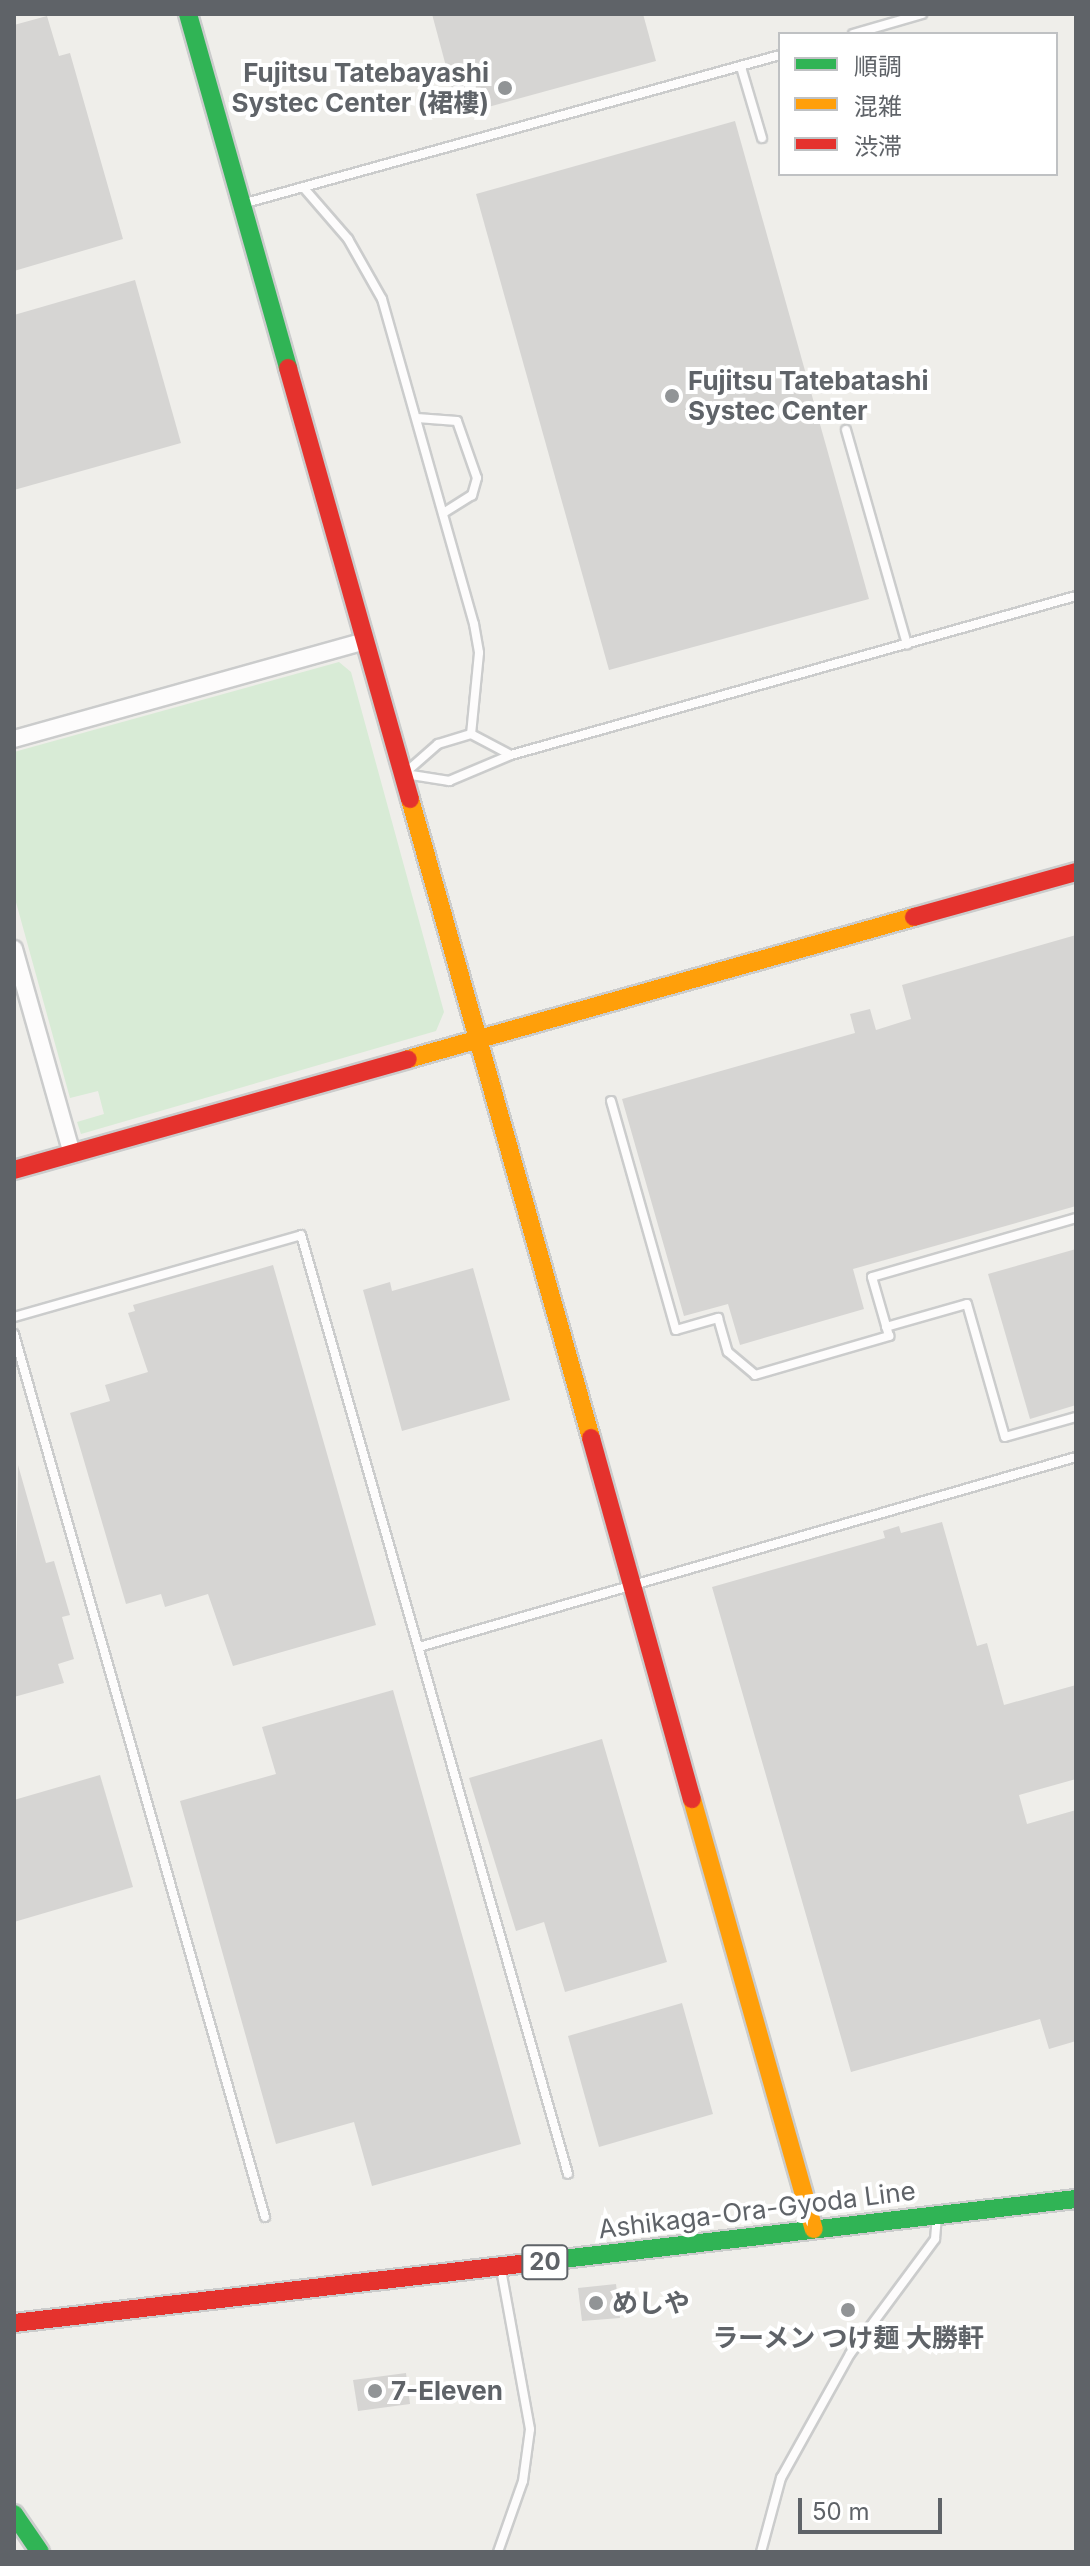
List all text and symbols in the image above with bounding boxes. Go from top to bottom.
legend [778,32,1058,176]
text: 順調 [854,52,902,81]
place label: Fujitsu Tatebayashi Systec Center (裙樓) [232,57,489,118]
marker: Fujitsu Tatebayashi Systec Center (裙樓) [496,79,514,97]
text: 混雑 [854,92,902,121]
text: 渋滞 [854,132,902,161]
place label: Fujitsu Tatebatashi Systec Center [688,365,928,426]
marker: Fujitsu Tatebatashi Systec Center [663,387,681,405]
street label: Ashikaga-Ora-Gyoda Line [597,2175,917,2245]
road number: 20 [521,2242,569,2282]
place label: めしや [612,2287,690,2319]
marker: めしや [587,2294,605,2312]
marker: ラーメン つけ麺 大勝軒 [839,2301,857,2319]
place label: ラーメン つけ麺 大勝軒 [712,2322,984,2354]
place label: 7-Eleven [391,2375,503,2407]
marker: 7-Eleven [366,2382,384,2400]
scale bar [802,2482,946,2532]
text: 50 m [812,2497,870,2526]

